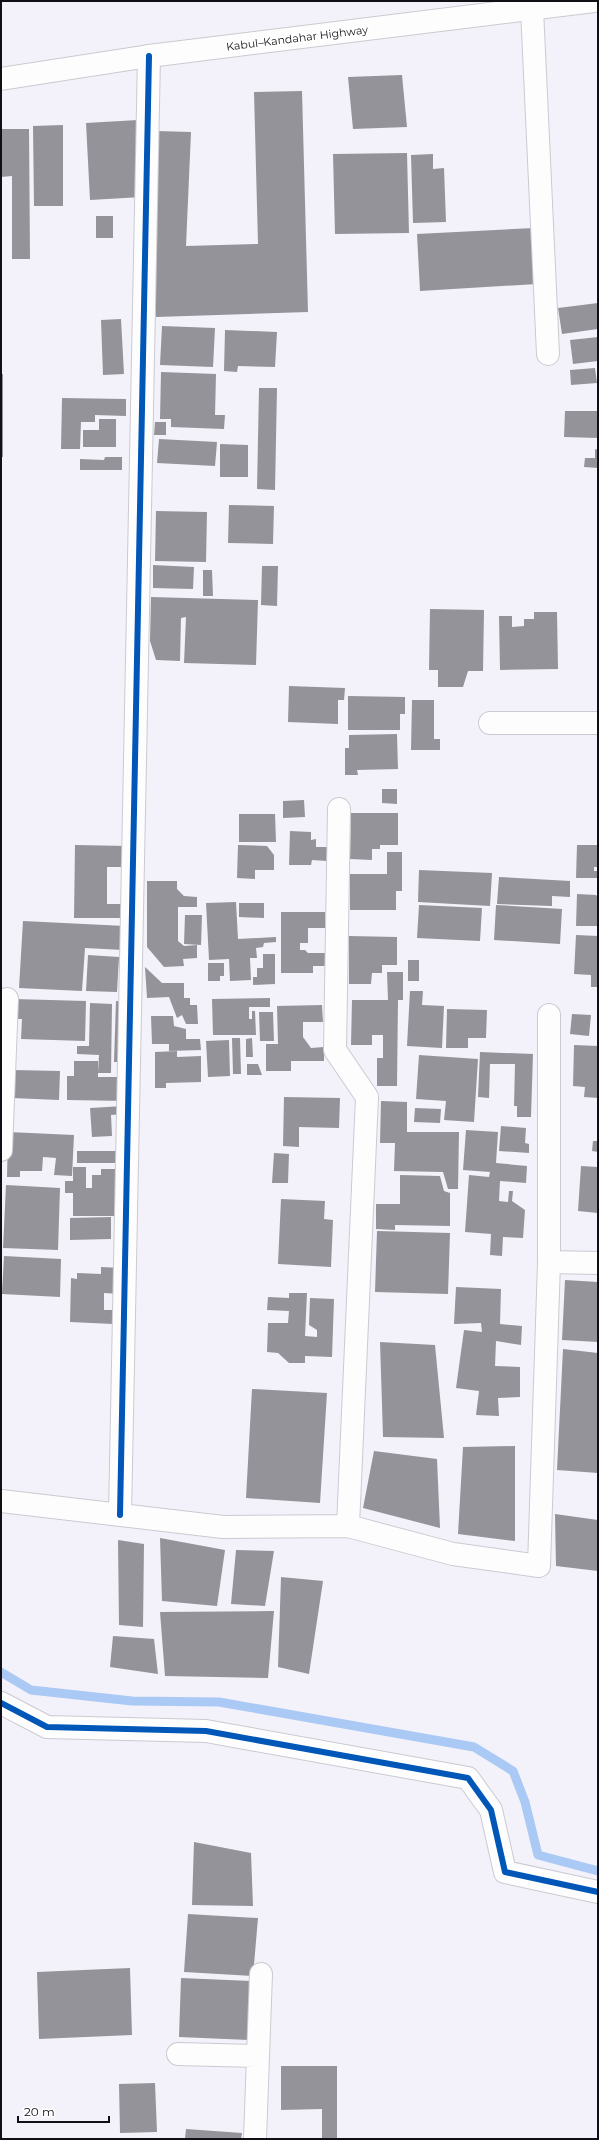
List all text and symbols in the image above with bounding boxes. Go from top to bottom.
street label: Kabul–Kandahar Highway [225,22,369,54]
scale bar [18,2098,109,2124]
text: 20 m [24,2104,55,2119]

